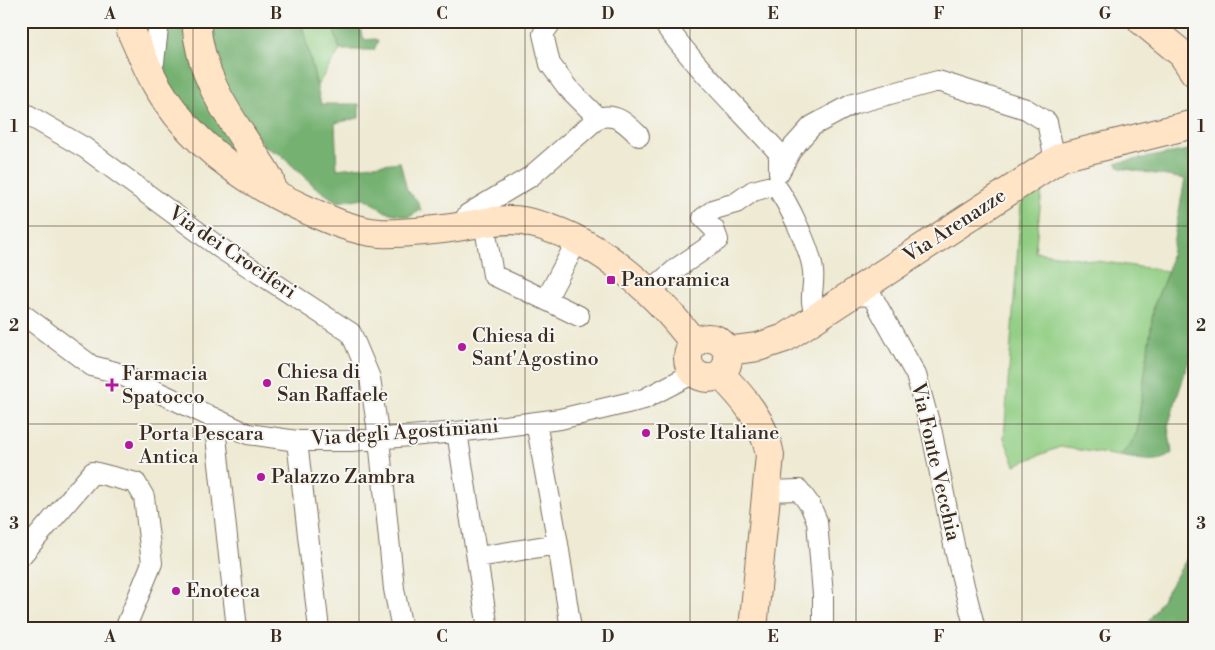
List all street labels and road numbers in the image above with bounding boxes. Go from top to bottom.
street label: Via Arenazze [898,183,1011,269]
street label: Via dei Crociferi [162,200,301,305]
street label: Via Fonte Vecchia [904,380,966,544]
street label: Via degli Agostiniani [309,414,500,452]

